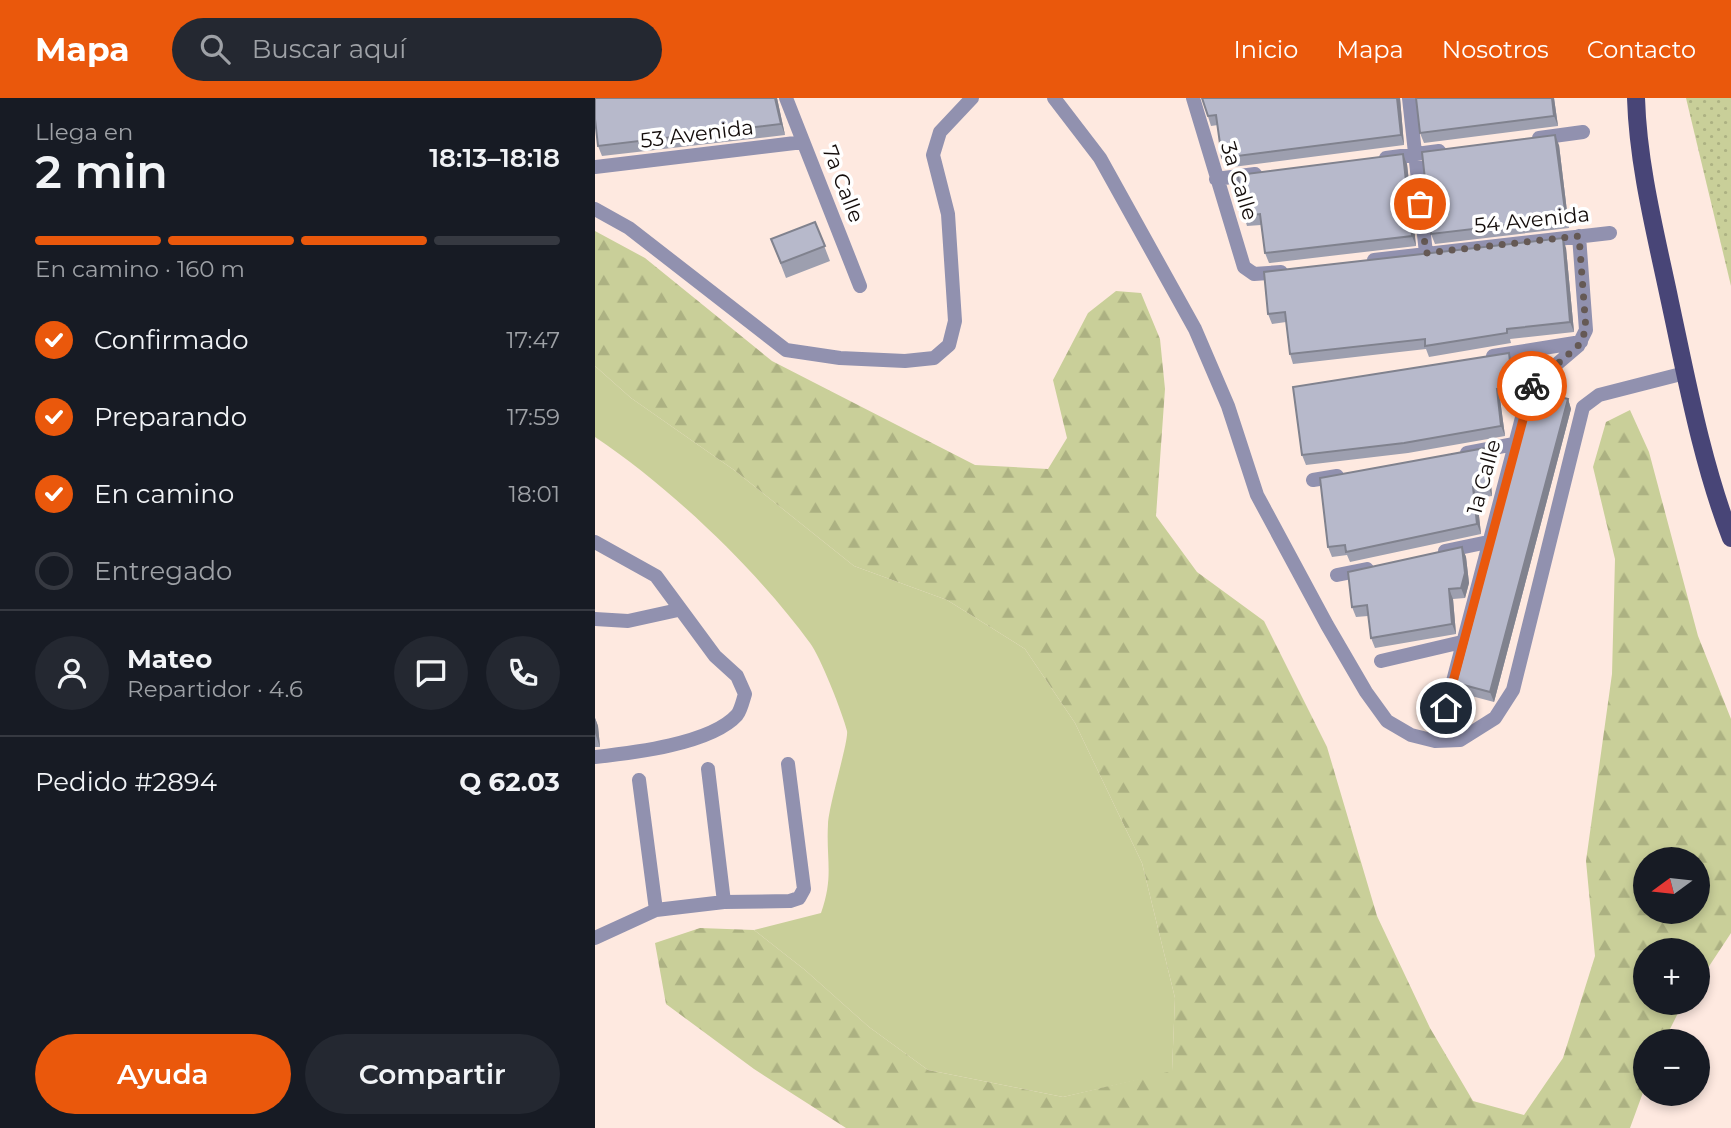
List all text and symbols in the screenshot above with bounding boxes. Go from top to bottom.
search box [172,18,662,81]
text: Mapa [35,29,130,69]
icon: search [196,30,234,68]
text: Buscar aquí [252,33,406,65]
text: Inicio [1233,35,1298,64]
text: Mapa [1336,35,1404,64]
text: Nosotros [1442,35,1549,64]
text: Contacto [1587,35,1696,64]
street label: 53 Avenida [639,114,755,153]
text: Llega en [35,118,133,146]
street label: 3a Calle [1216,139,1263,223]
text: 18:13–18:18 [429,142,560,174]
street label: 7a Calle [817,142,870,226]
text: 2 min [35,143,168,200]
pin [1390,174,1450,234]
icon: bag [1401,185,1439,223]
street label: 54 Avenida [1473,201,1591,238]
text: En camino · 160 m [35,255,245,283]
icon: check [35,321,73,359]
text: Confirmado [94,324,249,356]
text: 17:47 [506,326,560,354]
courier [1497,351,1567,421]
icon: bike [1513,367,1551,405]
icon: check [35,398,73,436]
text: Preparando [94,401,247,433]
text: 17:59 [507,403,560,431]
street label: 1a Calle [1462,437,1506,517]
icon: check [35,475,73,513]
text: En camino [94,478,234,510]
text: 18:01 [509,480,560,508]
text: Entregado [94,555,232,587]
button: person [35,636,109,710]
button: chat [394,636,468,710]
button: phone [486,636,560,710]
text: Mateo [127,643,212,675]
text: Repartidor · 4.6 [127,675,303,703]
pin [1416,678,1476,738]
icon: home [1427,689,1465,727]
text: Pedido #2894 [35,766,217,798]
text: Q 62.03 [459,766,560,798]
north arrow [1633,847,1710,924]
map controls [1633,847,1710,1106]
button: + [1633,938,1710,1015]
button: − [1633,1029,1710,1106]
button: Ayuda [35,1034,291,1114]
button: Compartir [305,1034,560,1114]

